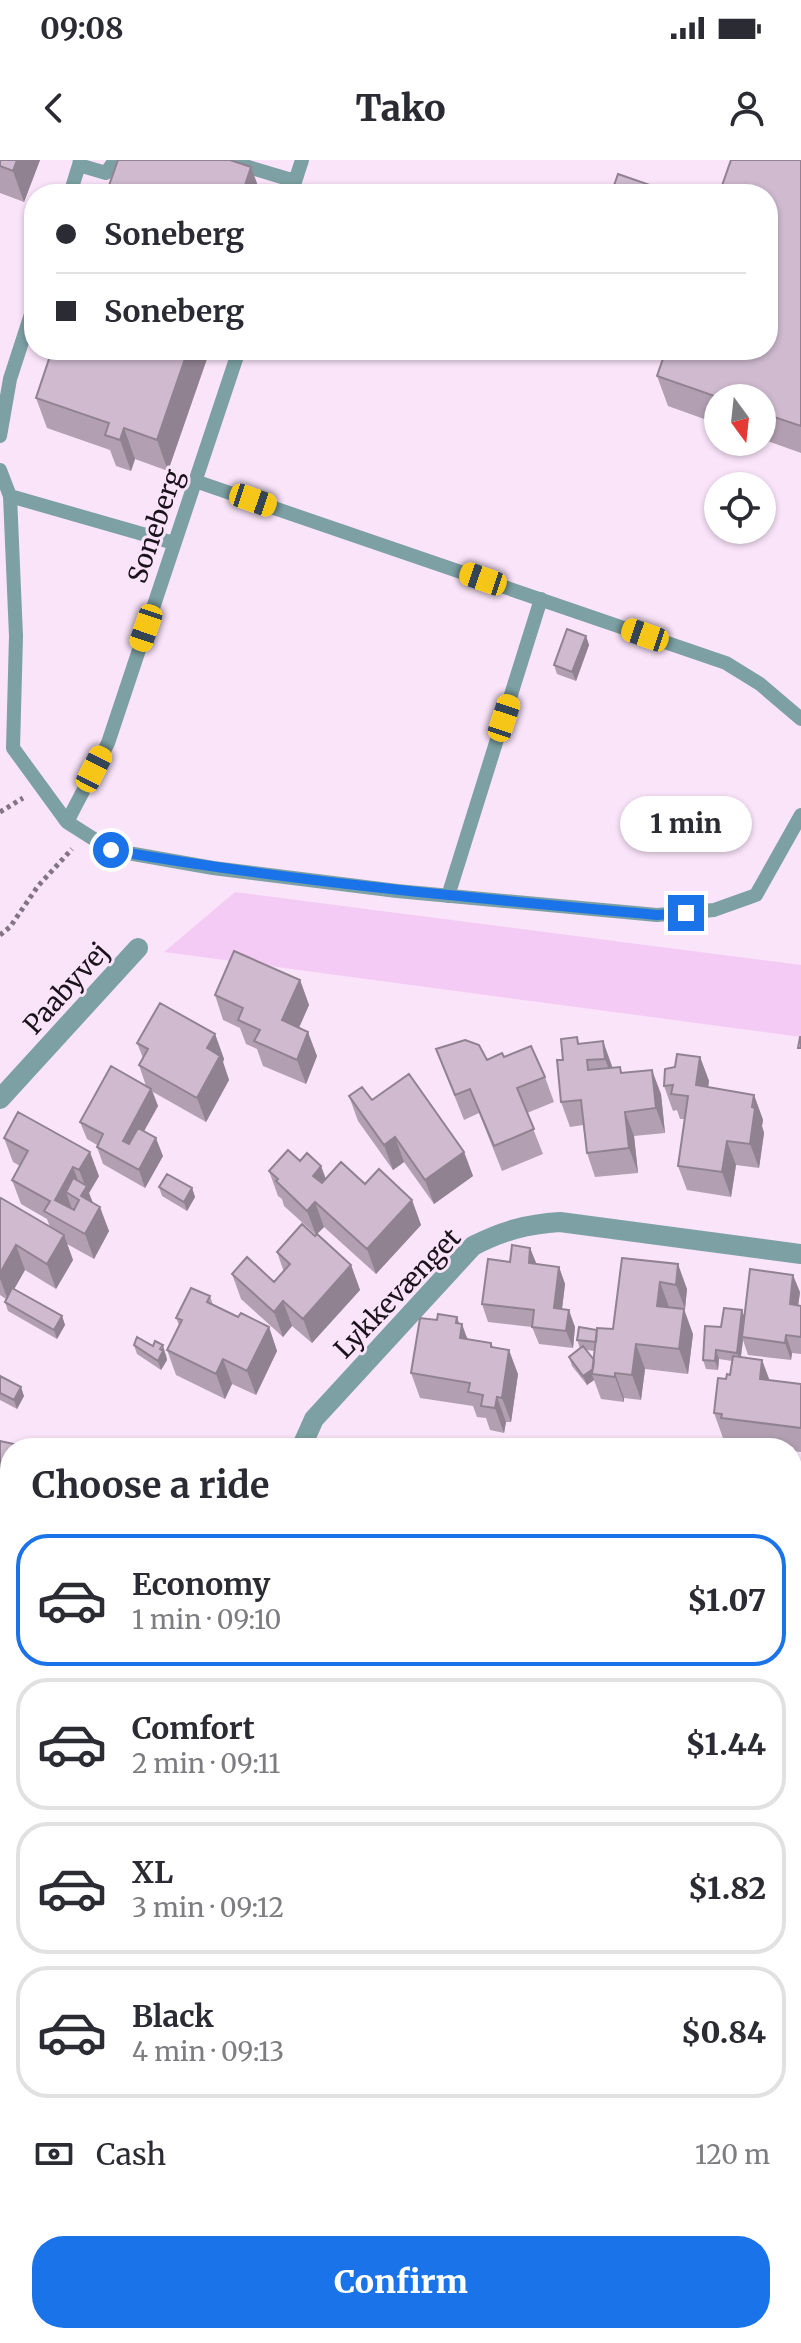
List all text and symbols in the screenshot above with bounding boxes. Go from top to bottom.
text: 09:08 [40,9,124,47]
icon: back [32,86,76,130]
text: Tako [355,86,446,131]
icon: person [725,86,769,130]
text: Soneberg [104,215,244,253]
text: Soneberg [104,292,244,330]
north arrow [704,384,776,456]
map controls [704,384,776,544]
street label: Soneberg [120,464,190,587]
button: locate [704,472,776,544]
car [226,481,280,519]
car [456,560,510,598]
car [127,601,165,655]
car [618,616,672,654]
car [485,691,523,745]
car [72,742,116,796]
callout: 1 min [620,797,752,853]
text: 1 min [650,807,722,840]
route start [93,832,129,868]
route end [668,895,704,931]
street label: Paabyvej [16,935,116,1041]
street label: Lykkevænget [327,1221,467,1365]
text: Choose a ride [32,1463,269,1508]
icon: car [36,1564,108,1636]
text: Economy [132,1565,270,1603]
text: $1.07 [687,1581,766,1619]
text: 1 min · 09:10 [132,1603,281,1636]
icon: car [36,1708,108,1780]
text: Comfort [132,1709,255,1747]
text: $1.44 [686,1725,766,1763]
text: 2 min · 09:11 [132,1747,280,1780]
icon: car [36,1852,108,1924]
text: XL [132,1853,173,1891]
text: $1.82 [688,1869,766,1907]
text: 3 min · 09:12 [132,1891,284,1924]
icon: car [36,1996,108,2068]
text: Black [132,1997,214,2035]
text: $0.84 [681,2013,766,2051]
text: 4 min · 09:13 [132,2035,284,2068]
icon: cash [32,2132,76,2176]
text: Cash [96,2135,166,2173]
text: 120 m [695,2138,770,2171]
button: Confirm [32,2236,770,2328]

